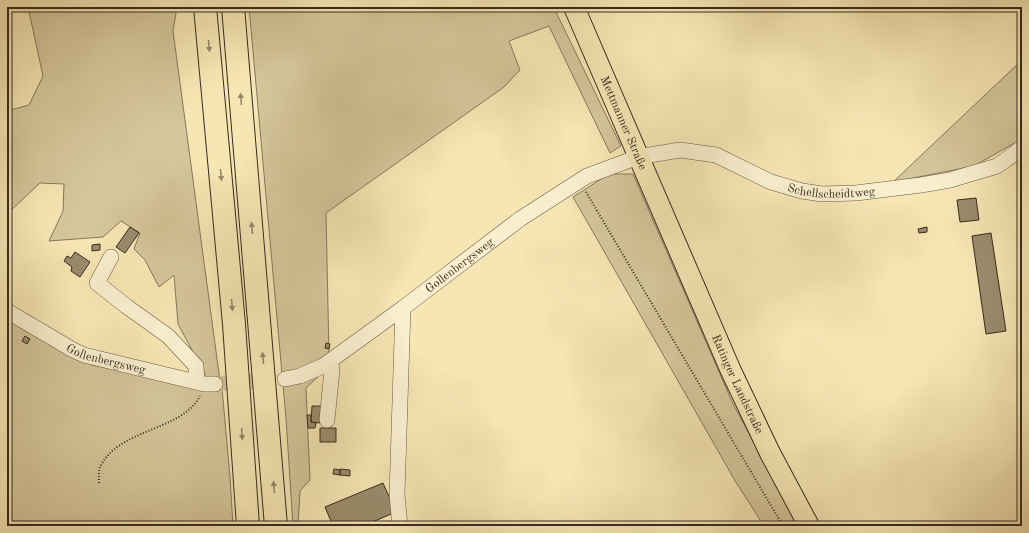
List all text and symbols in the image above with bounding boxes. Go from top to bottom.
one-way arrow [206,40,212,52]
street label: Mettmanner Straße [598,75,649,172]
one-way arrow [237,92,244,105]
one-way arrow [217,169,224,181]
street label: Schellscheidtweg [786,182,876,201]
one-way arrow [248,222,255,234]
street label: Gollenbergsweg [424,236,497,296]
one-way arrow [229,299,236,311]
street label: Ratinger Landstraße [709,333,765,436]
street label: Gollenbergsweg [64,342,147,377]
one-way arrow [259,352,266,364]
one-way arrow [239,428,246,440]
one-way arrow [270,481,277,493]

